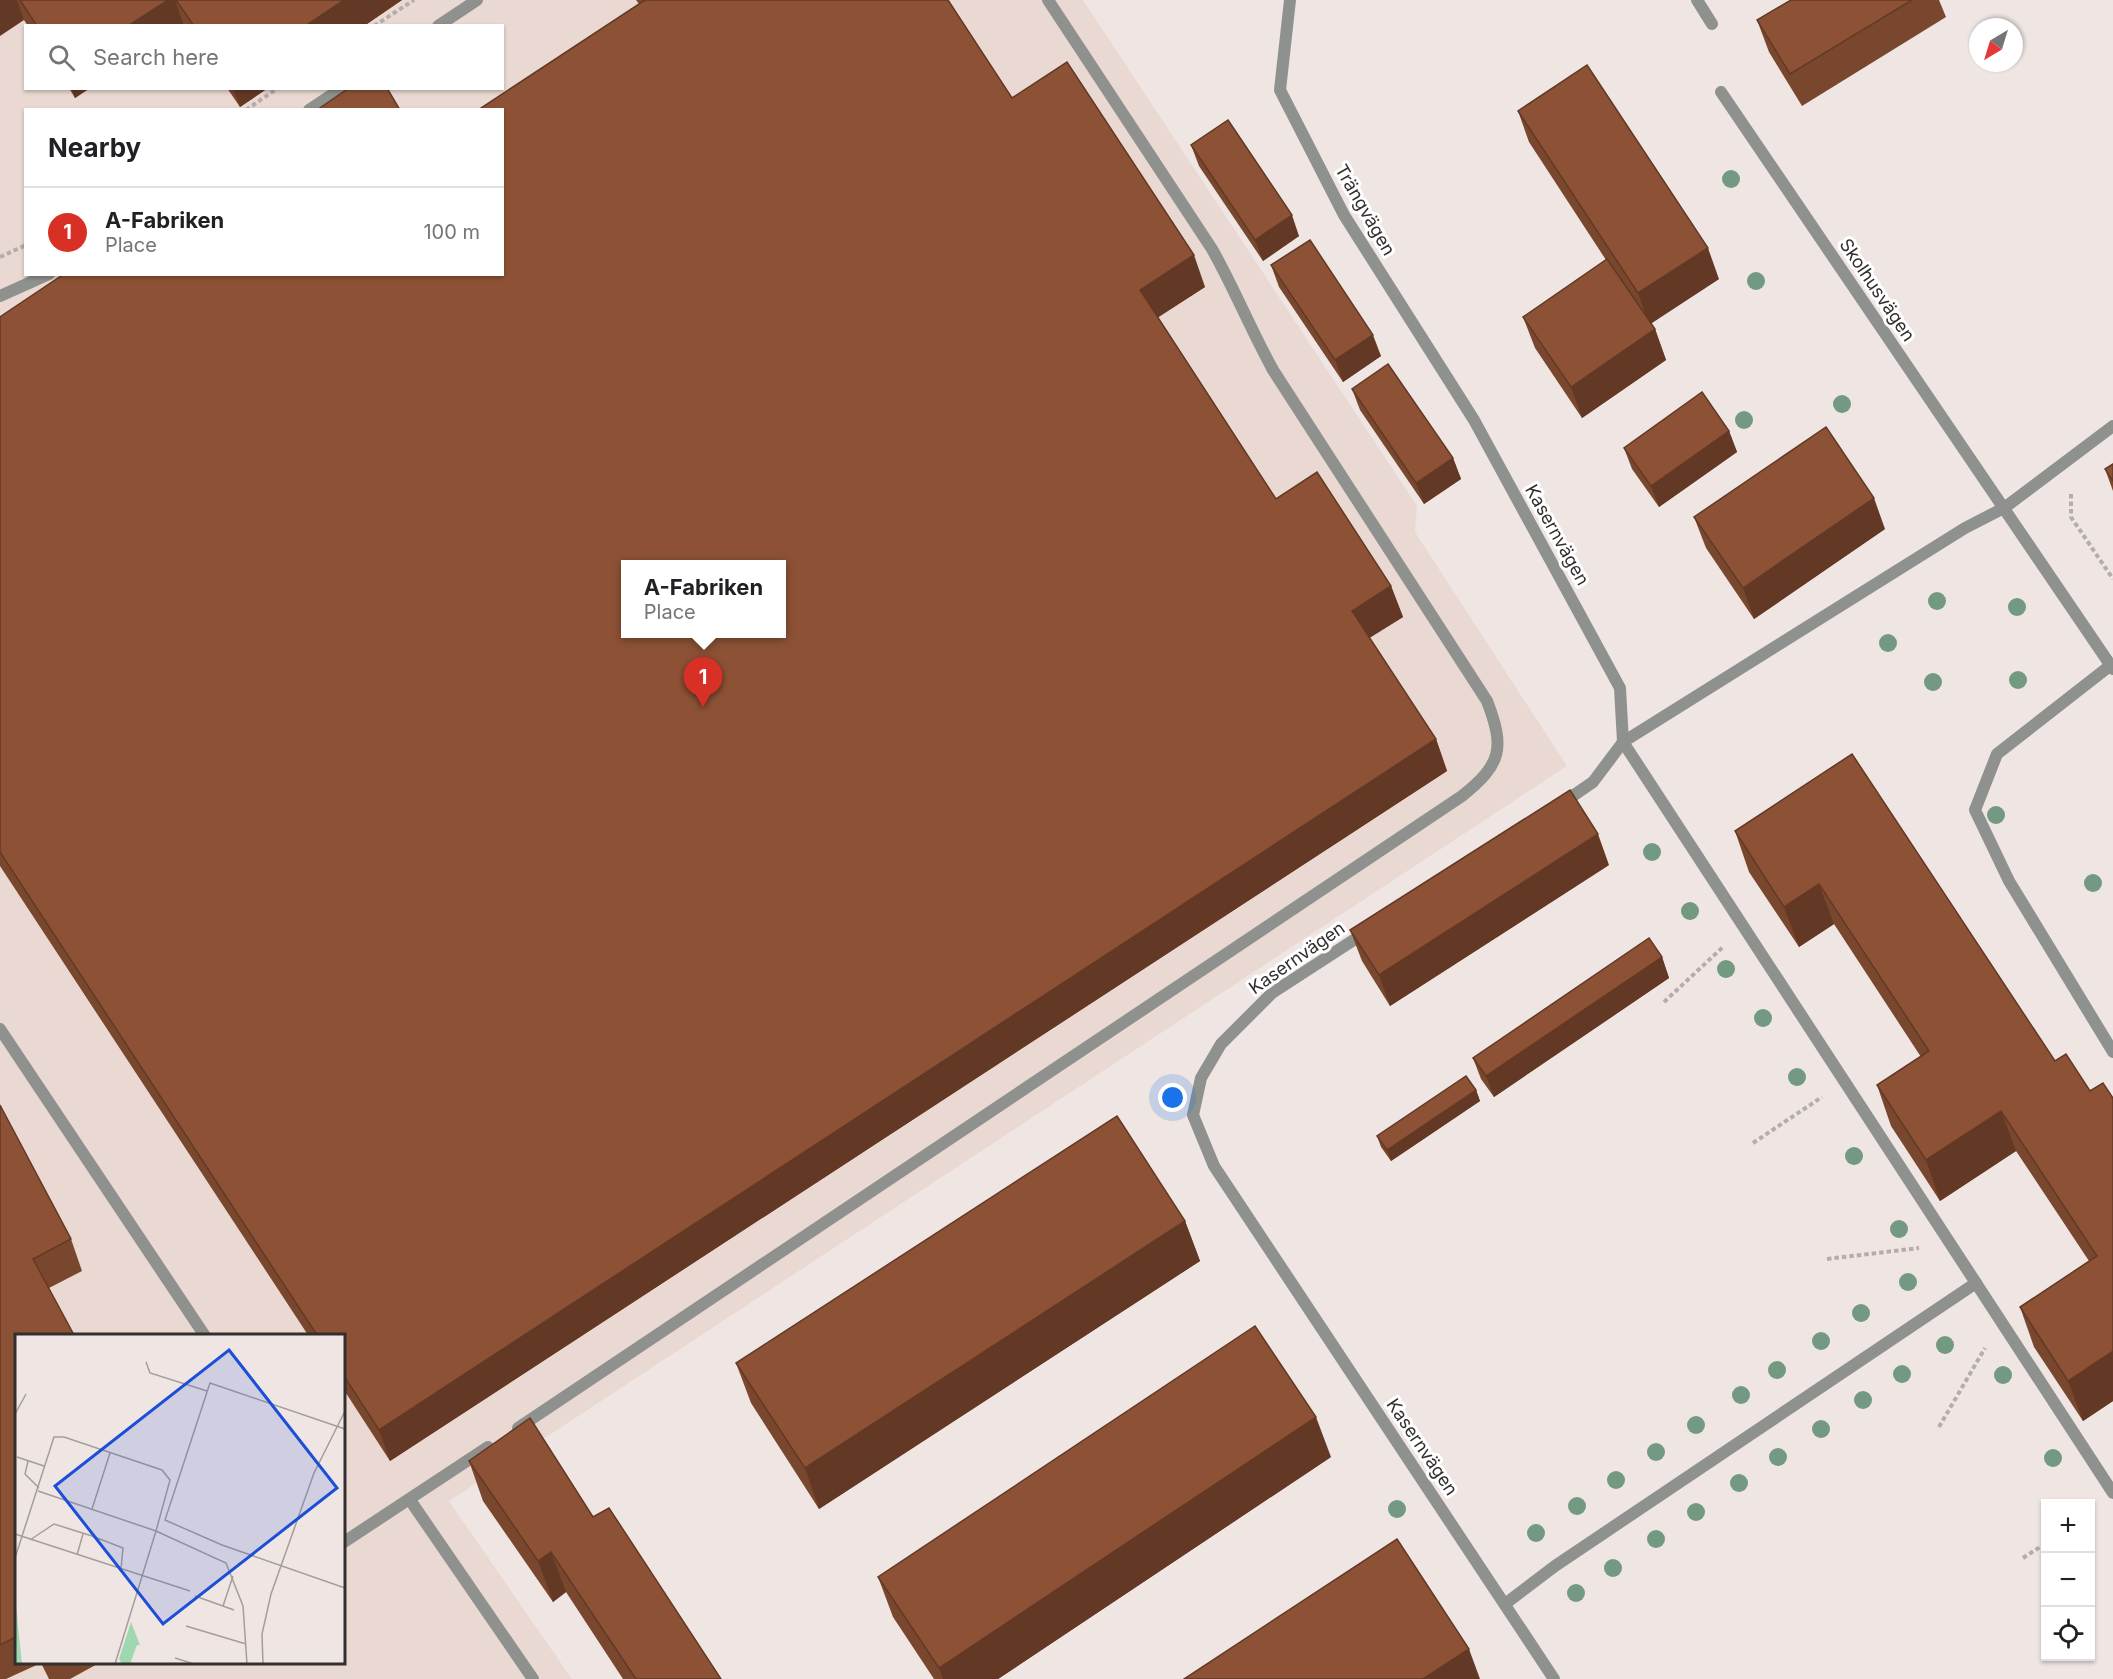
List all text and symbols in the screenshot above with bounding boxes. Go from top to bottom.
north arrow [1969,18,2023,72]
search box [24,24,504,90]
icon: search [45,41,78,74]
text: Search here [93,44,219,70]
text: Nearby [48,132,141,163]
street label: Trängvägen [1331,161,1400,259]
text: A-Fabriken [105,207,224,233]
text: 1 [63,220,72,244]
text: 100 m [423,220,480,244]
text: Place [105,233,157,257]
street label: Skolhusvägen [1835,234,1919,345]
street label: Kasernvägen [1521,481,1594,589]
popup [621,560,786,638]
text: A-Fabriken [644,574,763,600]
text: Place [644,600,696,624]
pin: 1 [684,658,722,707]
street label: Kasernvägen [1245,917,1349,998]
your location [1158,1083,1187,1112]
inset map [15,1334,345,1664]
street label: Kasernvägen [1382,1394,1462,1499]
map controls [2041,1499,2095,1661]
button: + [2041,1499,2095,1553]
button: − [2041,1553,2095,1607]
button: locate [2041,1607,2095,1661]

